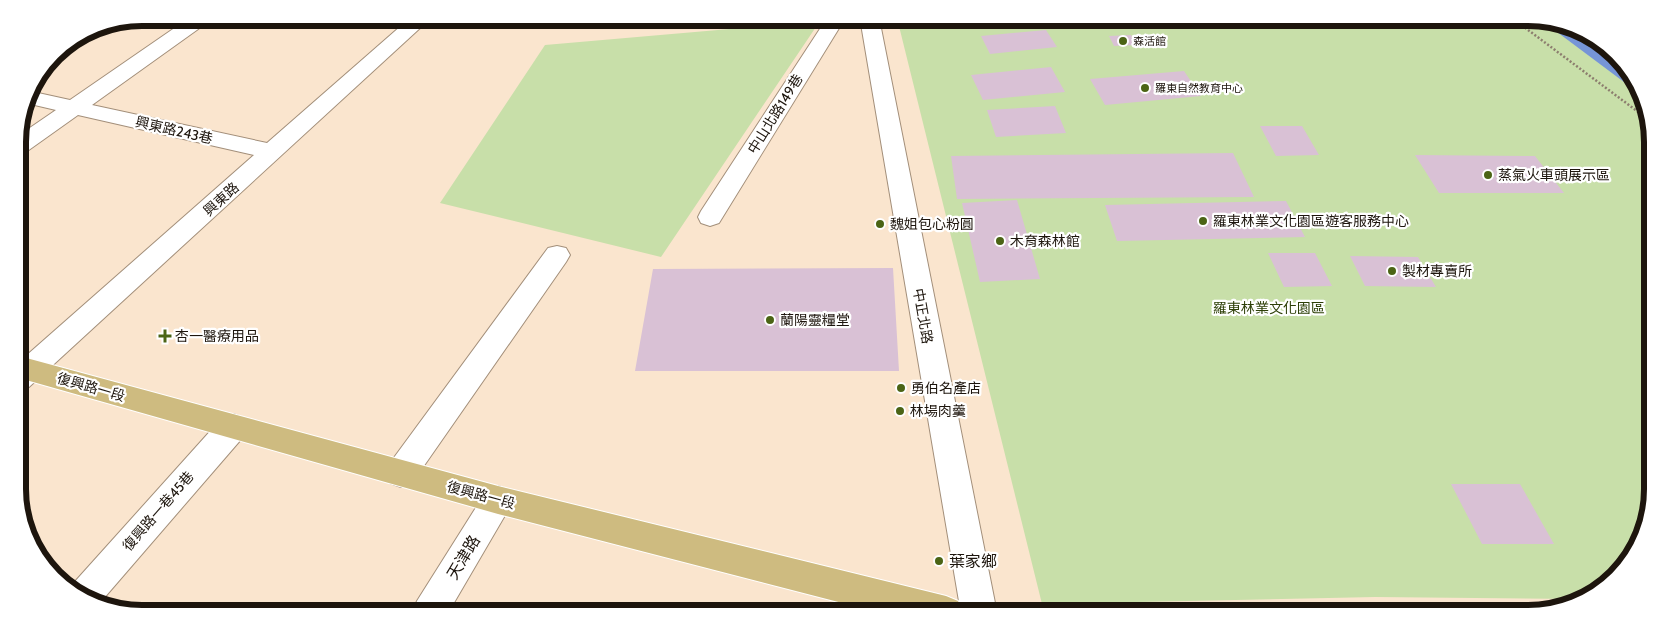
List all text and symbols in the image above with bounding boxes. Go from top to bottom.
place label: 森活館 [1133,34,1166,48]
marker: 森活館 [1117,35,1129,47]
street label: 中山北路149巷 [743,71,807,157]
place label: 羅東自然教育中心 [1155,81,1243,95]
marker: 羅東自然教育中心 [1139,82,1151,94]
street label: 興東路243巷 [133,112,215,148]
place label: 蒸氣火車頭展示區 [1498,166,1610,184]
marker: 蒸氣火車頭展示區 [1482,169,1494,181]
street label: 興東路 [199,178,243,220]
place label: 羅東林業文化園區遊客服務中心 [1213,212,1409,230]
place label: 魏姐包心粉圓 [890,215,974,233]
marker: 羅東林業文化園區遊客服務中心 [1197,215,1209,227]
marker: 魏姐包心粉圓 [874,218,886,230]
place label: 木育森林館 [1010,232,1080,250]
marker: 木育森林館 [994,235,1006,247]
place label: 製材專賣所 [1402,262,1472,280]
marker: 製材專賣所 [1386,265,1398,277]
street label: 中正北路 [909,287,937,345]
park label: 羅東林業文化園區 [1213,299,1325,317]
place label: 蘭陽靈糧堂 [780,311,850,329]
marker: 蘭陽靈糧堂 [764,314,776,326]
place label: 杏一醫療用品 [175,327,259,345]
marker: 杏一醫療用品 [159,330,171,342]
street label: 復興路一段 [55,369,127,405]
place label: 勇伯名產店 [911,379,981,397]
marker: 勇伯名產店 [895,382,907,394]
place label: 林場肉羹 [910,402,966,420]
marker: 林場肉羹 [894,405,906,417]
street label: 復興路一巷45巷 [119,467,197,555]
street label: 復興路一段 [445,477,517,513]
street label: 天津路 [443,532,484,583]
place label: 葉家鄉 [949,552,997,571]
marker: 葉家鄉 [933,555,945,567]

